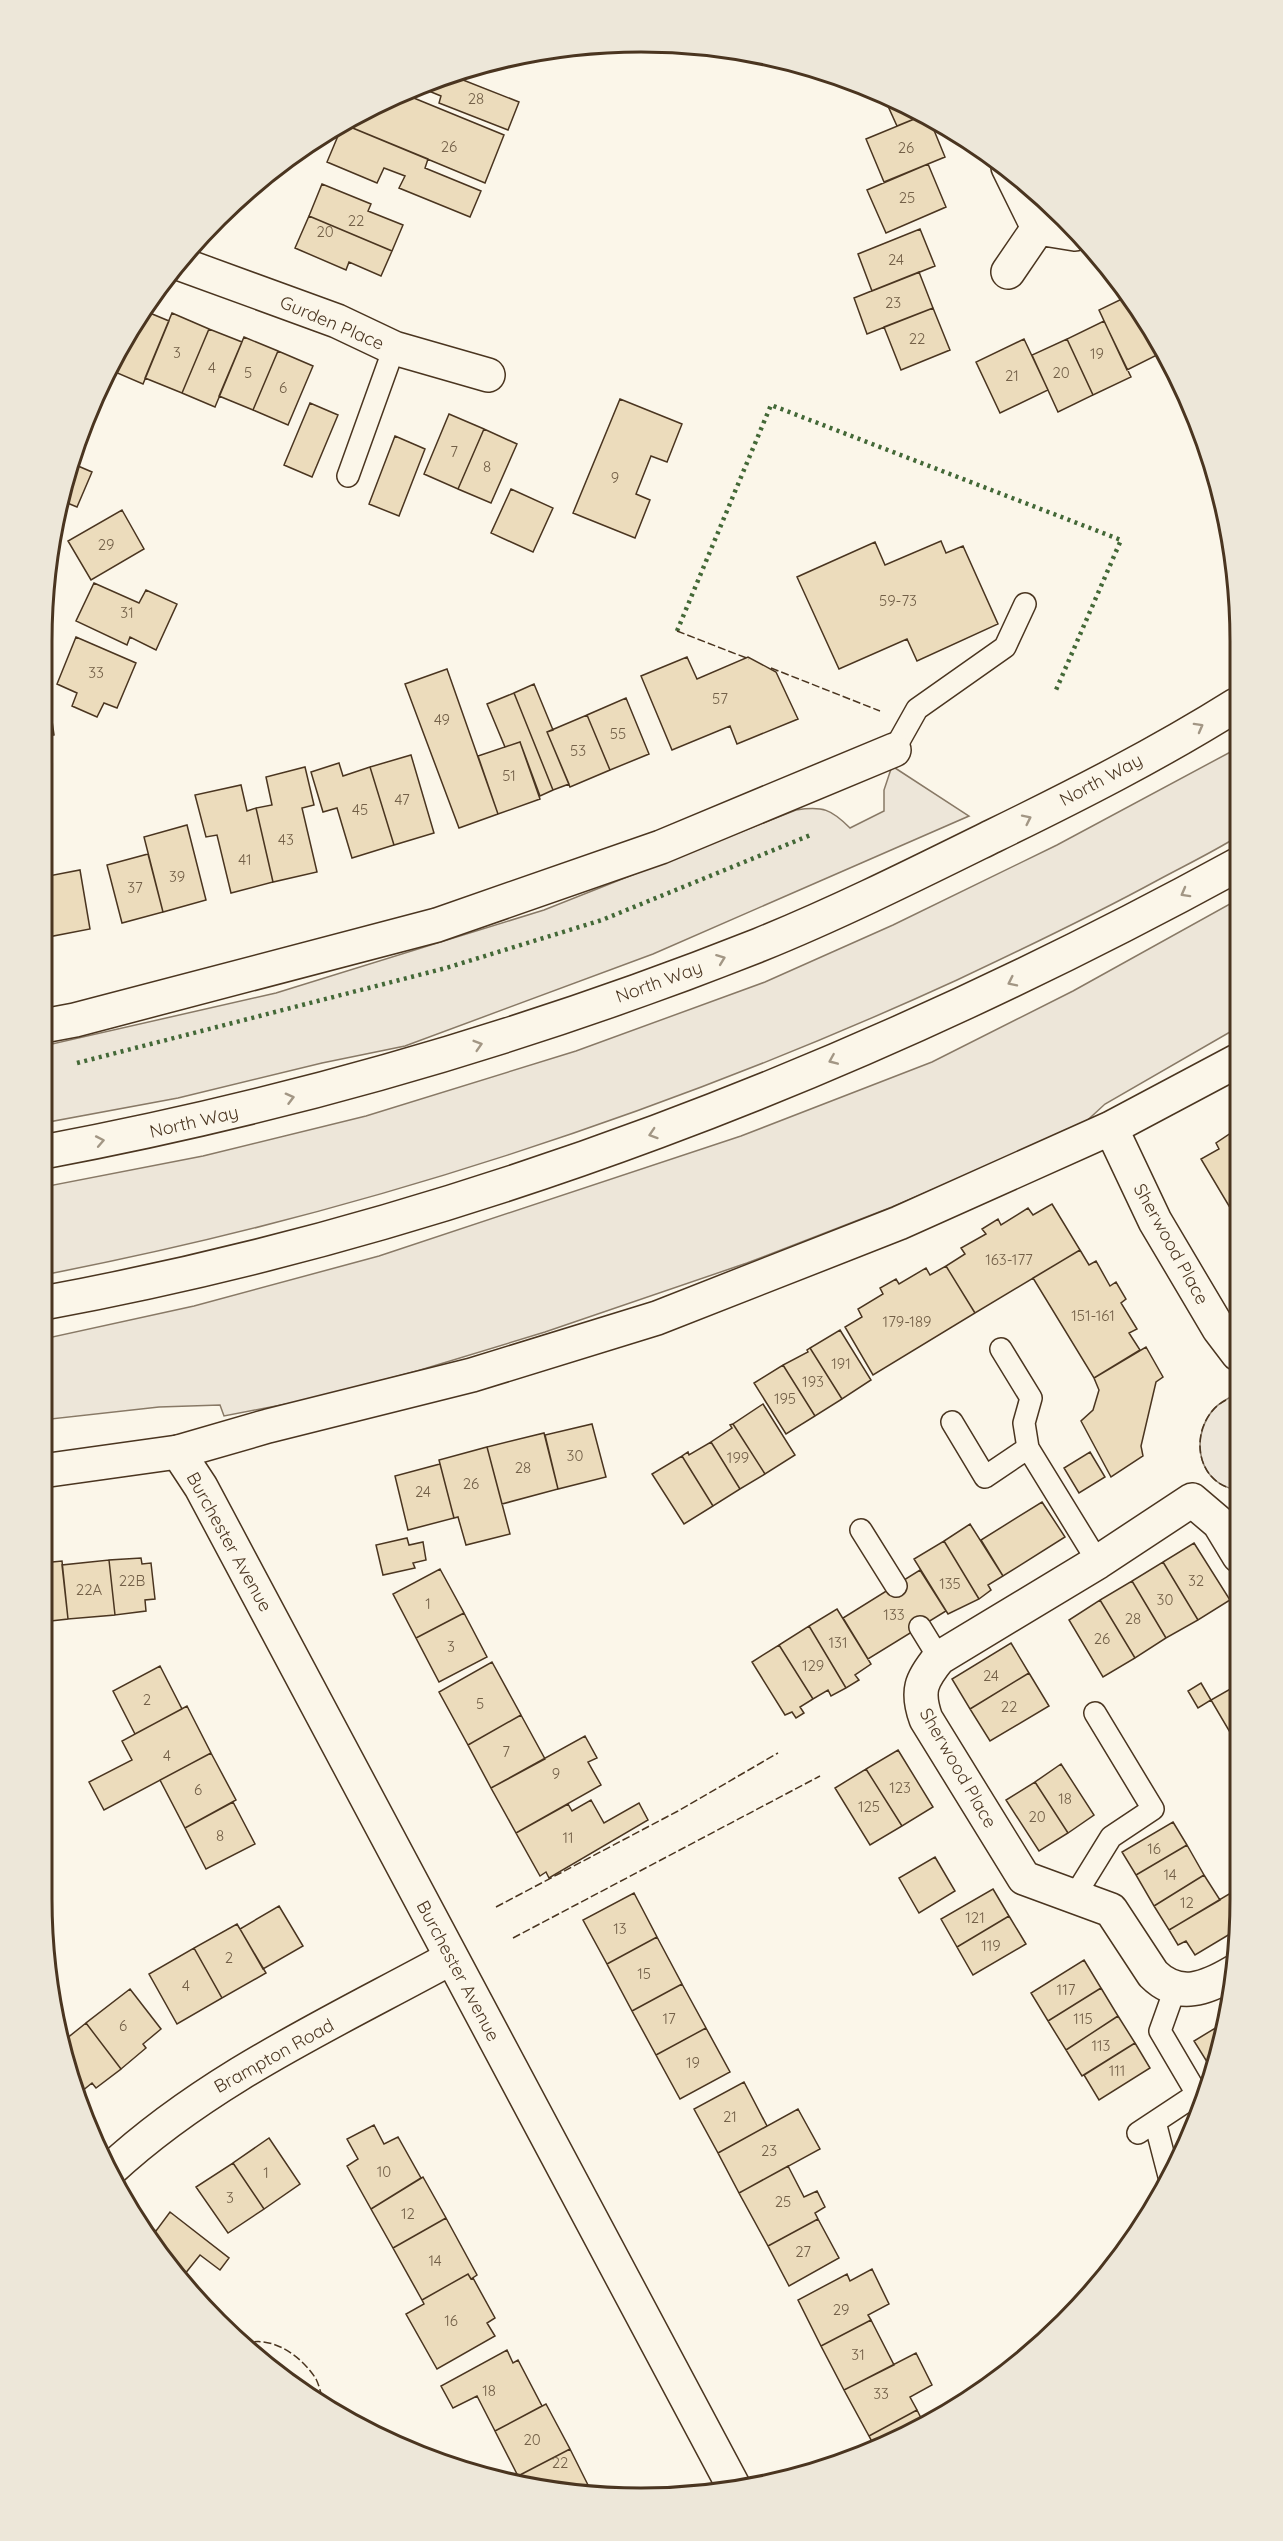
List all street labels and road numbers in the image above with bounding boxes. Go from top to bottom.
street label: Gurden Place [277,290,388,355]
street label: North Way [1055,748,1146,811]
street label: North Way [612,955,705,1008]
street label: North Way [147,1100,241,1143]
street label: Sherwood Place [1129,1179,1214,1308]
street label: Burchester Avenue [182,1468,277,1616]
street label: Sherwood Place [915,1704,1002,1832]
street label: Burchester Avenue [412,1896,505,2045]
street label: Brampton Road [210,2013,338,2098]

